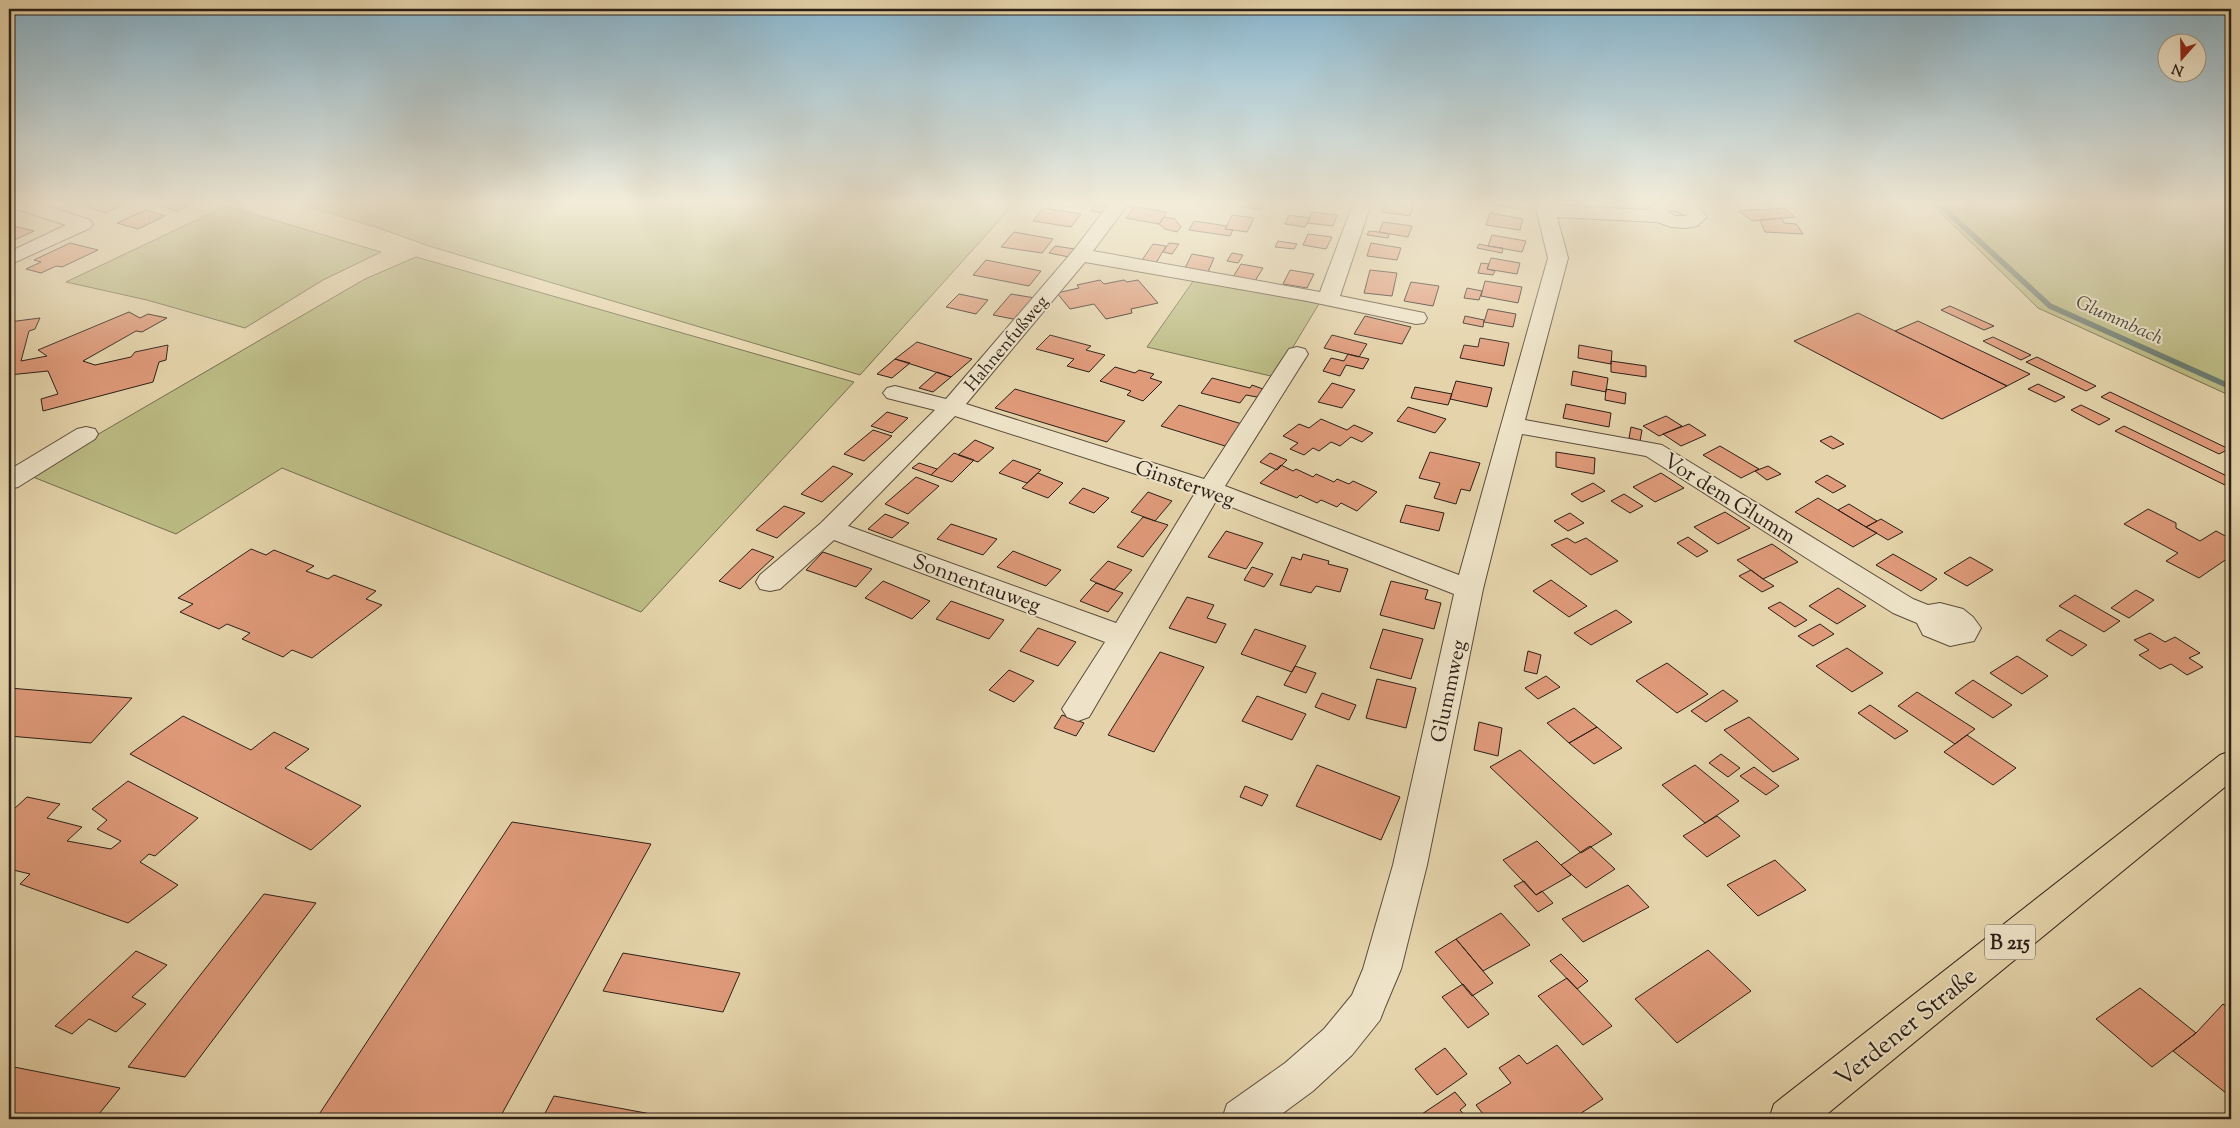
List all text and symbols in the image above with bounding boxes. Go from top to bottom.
north arrow [2158,32,2208,82]
text: N [2170,57,2187,80]
street label: Hahnenfußweg [960,290,1056,398]
water label: Glummbach [2071,290,2168,353]
street label: Vor dem Glumm [1657,447,1801,553]
street label: Ginsterweg [1130,454,1238,516]
street label: Sonnentauweg [908,548,1045,622]
street label: Glummweg [1424,637,1475,745]
road number: B 215 [1985,924,2035,960]
street label: Verdener Straße [1828,959,1986,1097]

